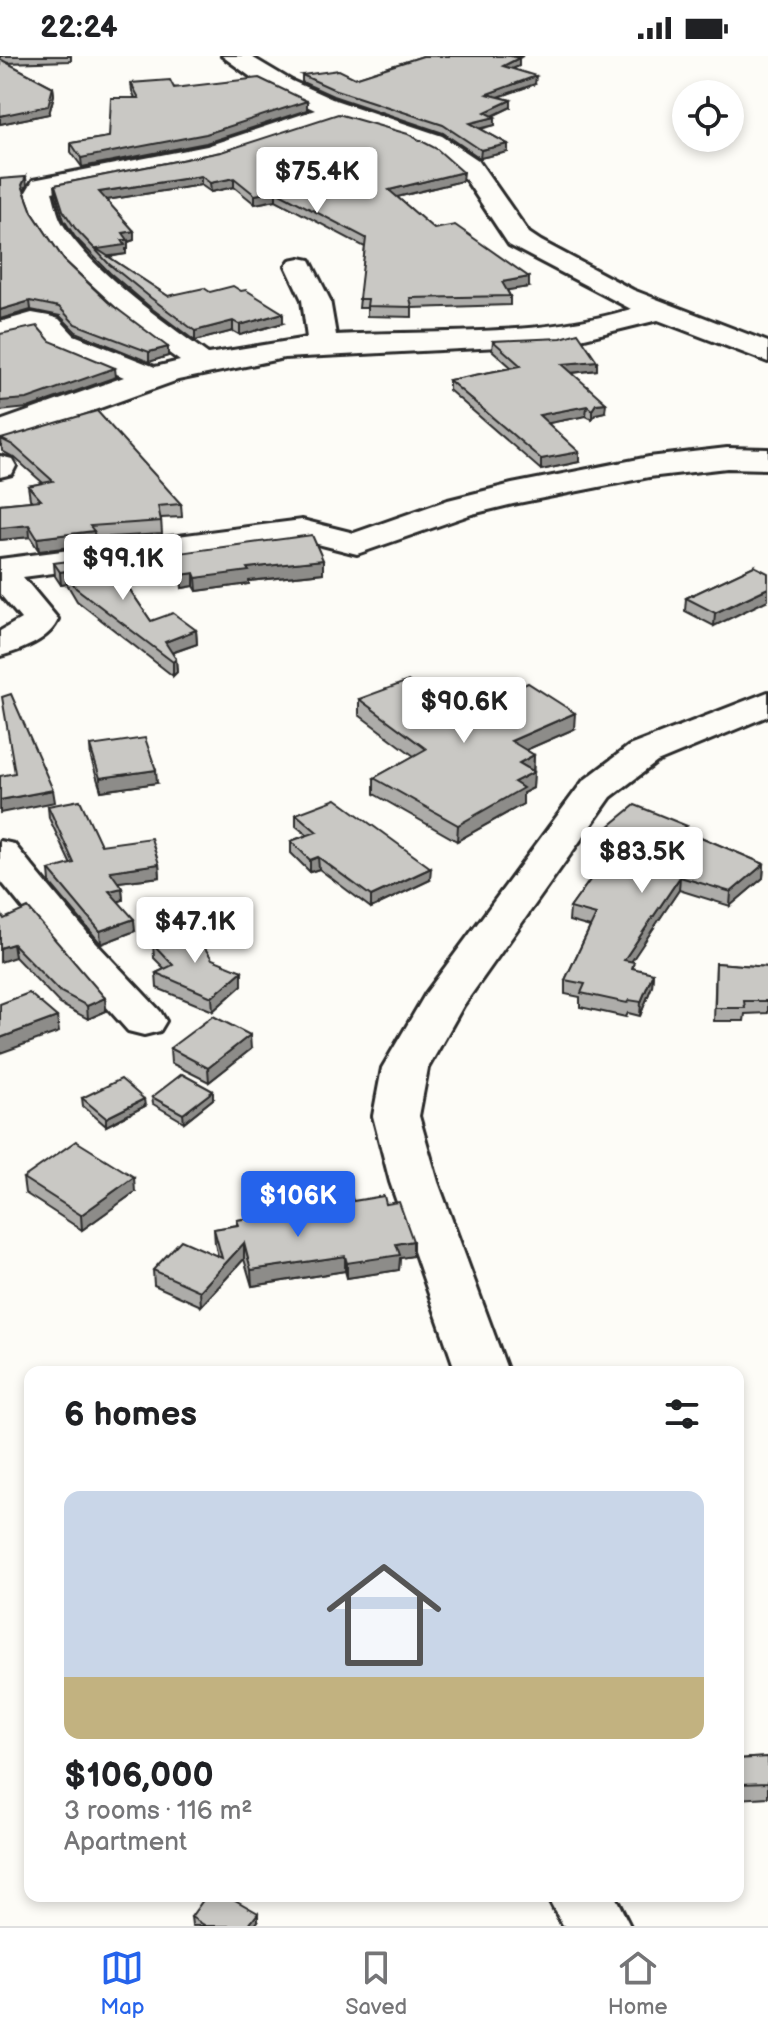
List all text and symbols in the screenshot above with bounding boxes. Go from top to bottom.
text: 22:24 [40,10,118,46]
map controls [672,80,744,152]
button: locate [672,80,744,152]
pin: $75.4K [252,147,382,215]
text: $75.4K [274,157,360,188]
pin: $99.1K [58,534,188,602]
text: $99.1K [82,544,164,575]
pin: $90.6K [399,677,529,745]
text: $90.6K [420,687,508,718]
pin: $83.5K [577,827,707,895]
text: $83.5K [599,837,685,868]
pin: $47.1K [130,897,260,965]
text: $47.1K [154,907,236,938]
pin: $106K [242,1171,354,1239]
text: $106K [259,1181,337,1212]
icon: filters [660,1392,704,1436]
text: 6 homes [64,1394,197,1435]
icon: home [312,1543,456,1687]
text: $106,000 [64,1755,214,1796]
text: 3 rooms · 116 m² [64,1796,253,1827]
text: Apartment [64,1827,187,1858]
tab: Map [100,1946,145,2021]
tab: Saved [345,1946,407,2021]
tab: Home [608,1946,668,2021]

